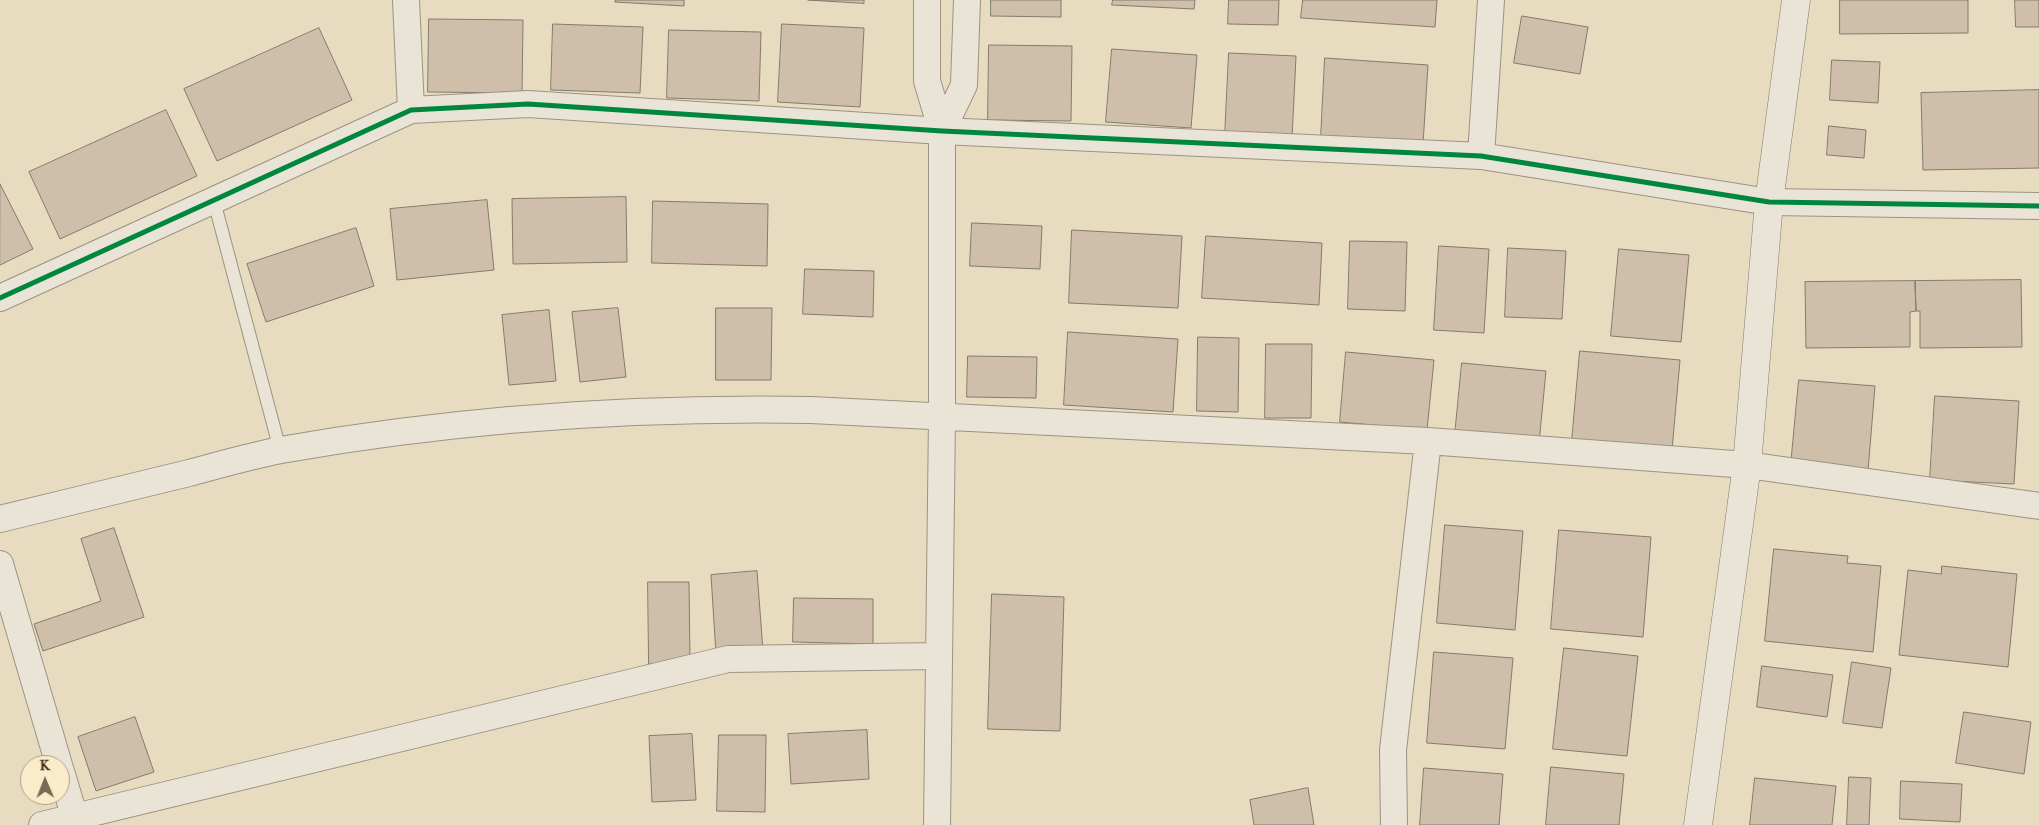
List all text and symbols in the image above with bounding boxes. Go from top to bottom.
north arrow [20,755,70,805]
text: K [40,757,50,774]

